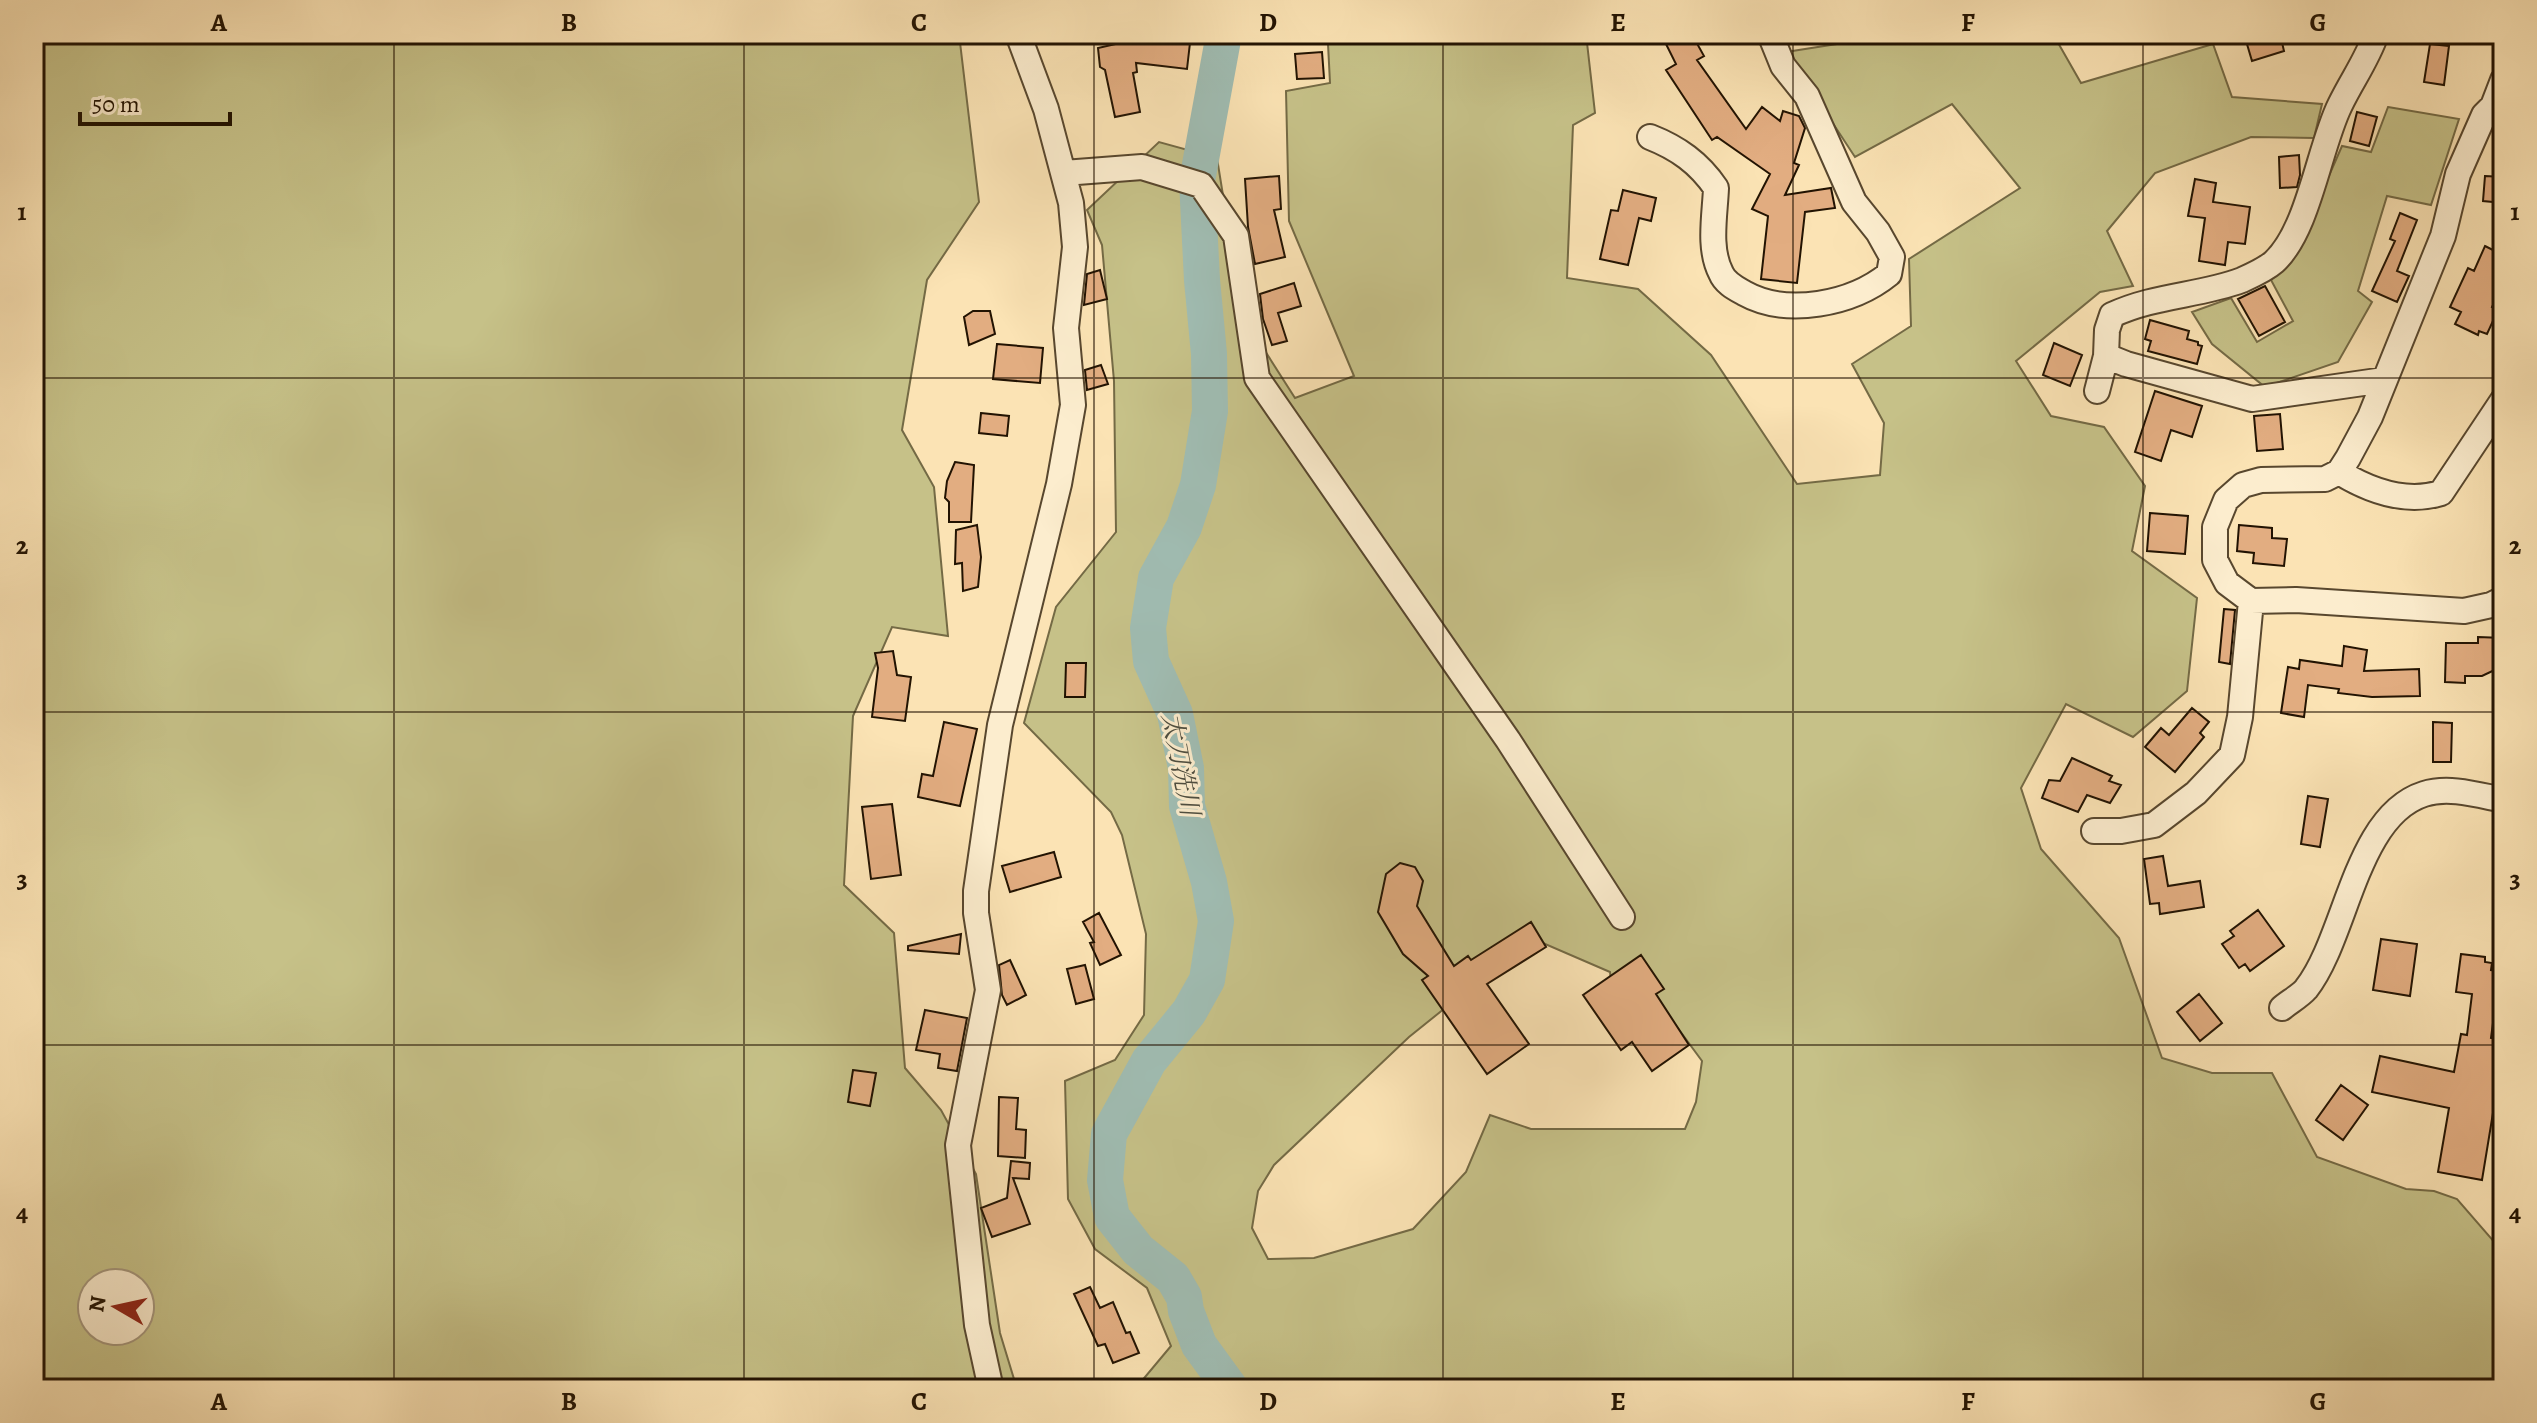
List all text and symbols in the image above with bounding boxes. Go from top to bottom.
text: A [210,5,228,40]
text: B [561,5,577,40]
text: C [911,5,927,40]
text: D [1259,5,1277,40]
text: E [1610,5,1626,40]
text: F [1961,5,1975,40]
text: G [2309,5,2327,40]
scale bar [80,76,230,126]
text: 50 m [92,88,140,120]
text: 1 [17,194,27,229]
text: 1 [2510,194,2520,229]
text: 2 [16,528,29,563]
text: 2 [2509,528,2522,563]
water label: 太刀洗川 [1153,710,1208,821]
text: 3 [16,861,28,896]
text: 3 [2509,861,2521,896]
text: 4 [16,1195,28,1230]
text: 4 [2509,1195,2521,1230]
north arrow [76,1267,156,1347]
text: N [81,1294,113,1314]
text: A [210,1384,228,1419]
text: B [561,1384,577,1419]
text: C [911,1384,927,1419]
text: D [1259,1384,1277,1419]
text: E [1610,1384,1626,1419]
text: F [1961,1384,1975,1419]
text: G [2309,1384,2327,1419]

